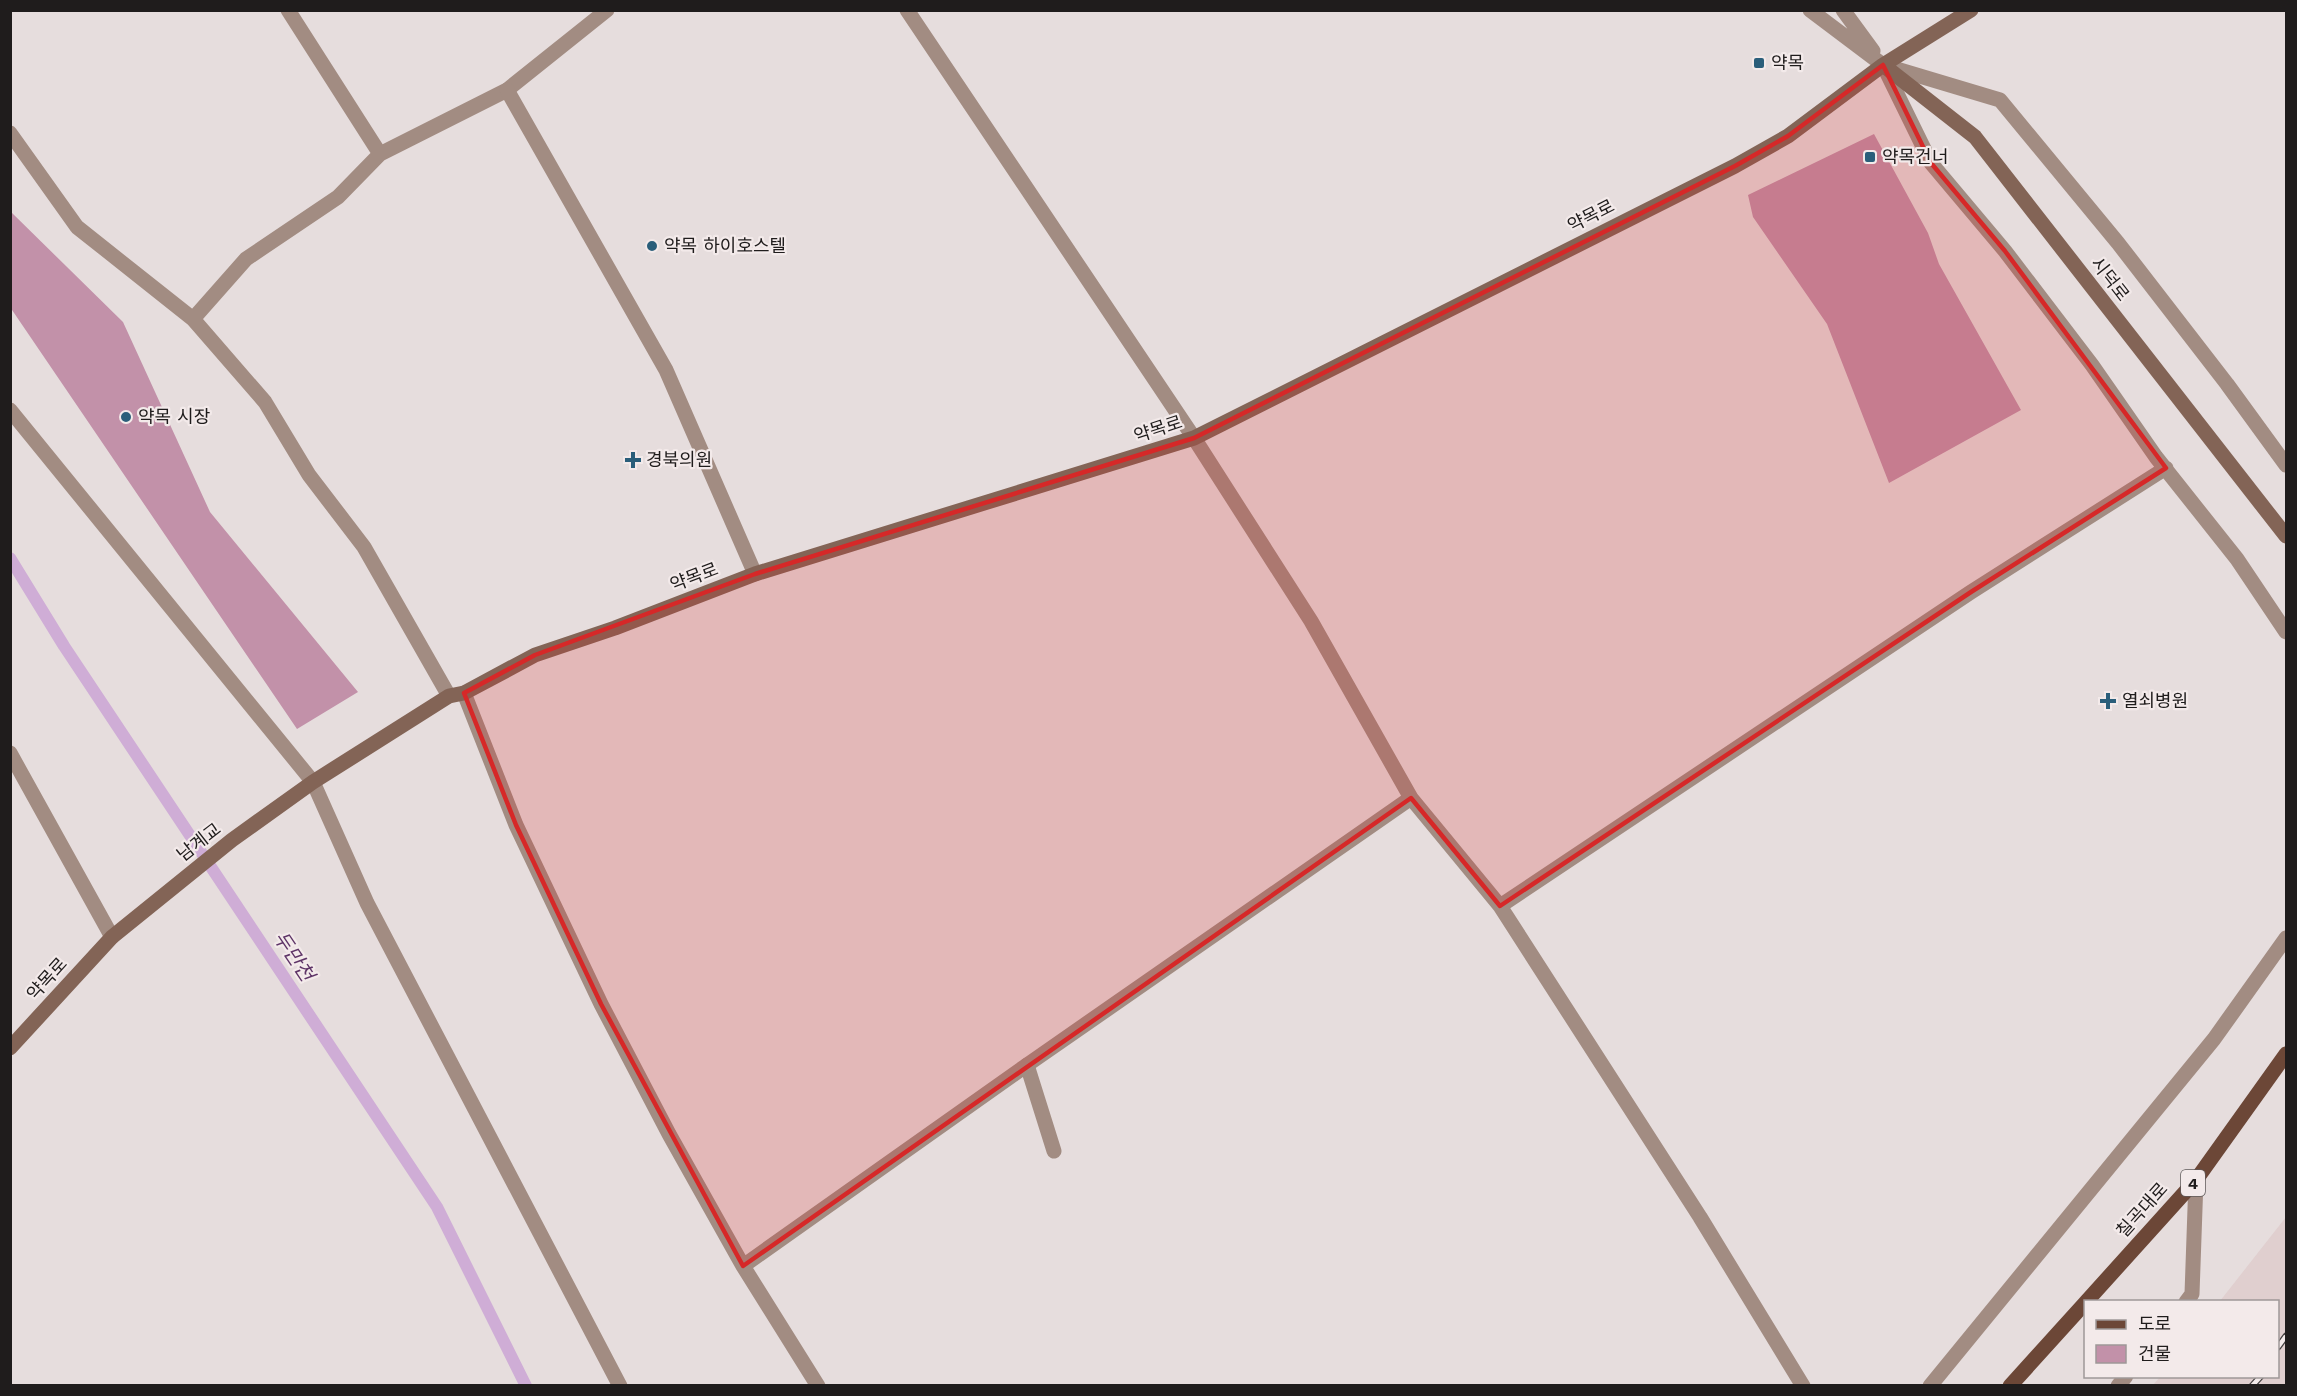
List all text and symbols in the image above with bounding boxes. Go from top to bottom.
place label: 약목 [1771,52,1804,73]
marker: 약목 [1752,56,1766,70]
place label: 약목건너 [1882,146,1948,167]
marker: 약목건너 [1863,150,1877,164]
street label: 약목로 [1564,195,1618,236]
place label: 약목 하이호스텔 [664,235,786,256]
marker: 약목 하이호스텔 [645,239,659,253]
street label: 시덕로 [2087,253,2134,305]
place label: 약목 시장 [138,406,210,427]
marker: 약목 시장 [119,410,133,424]
street label: 약목로 [1131,411,1185,446]
place label: 경북의원 [646,449,712,470]
marker: 경북의원 [624,451,642,469]
street label: 약목로 [667,558,721,595]
place label: 열쇠병원 [2122,690,2188,711]
marker: 열쇠병원 [2099,692,2117,710]
street label: 남계교 [173,818,225,865]
water label: 두만천 [269,926,321,988]
street label: 약목로 [22,953,71,1004]
road number: 4 [2181,1170,2205,1196]
street label: 칠곡대로 [2112,1178,2172,1241]
legend [2084,1300,2279,1378]
text: 도로 [2138,1313,2171,1334]
text: 건물 [2138,1343,2171,1364]

